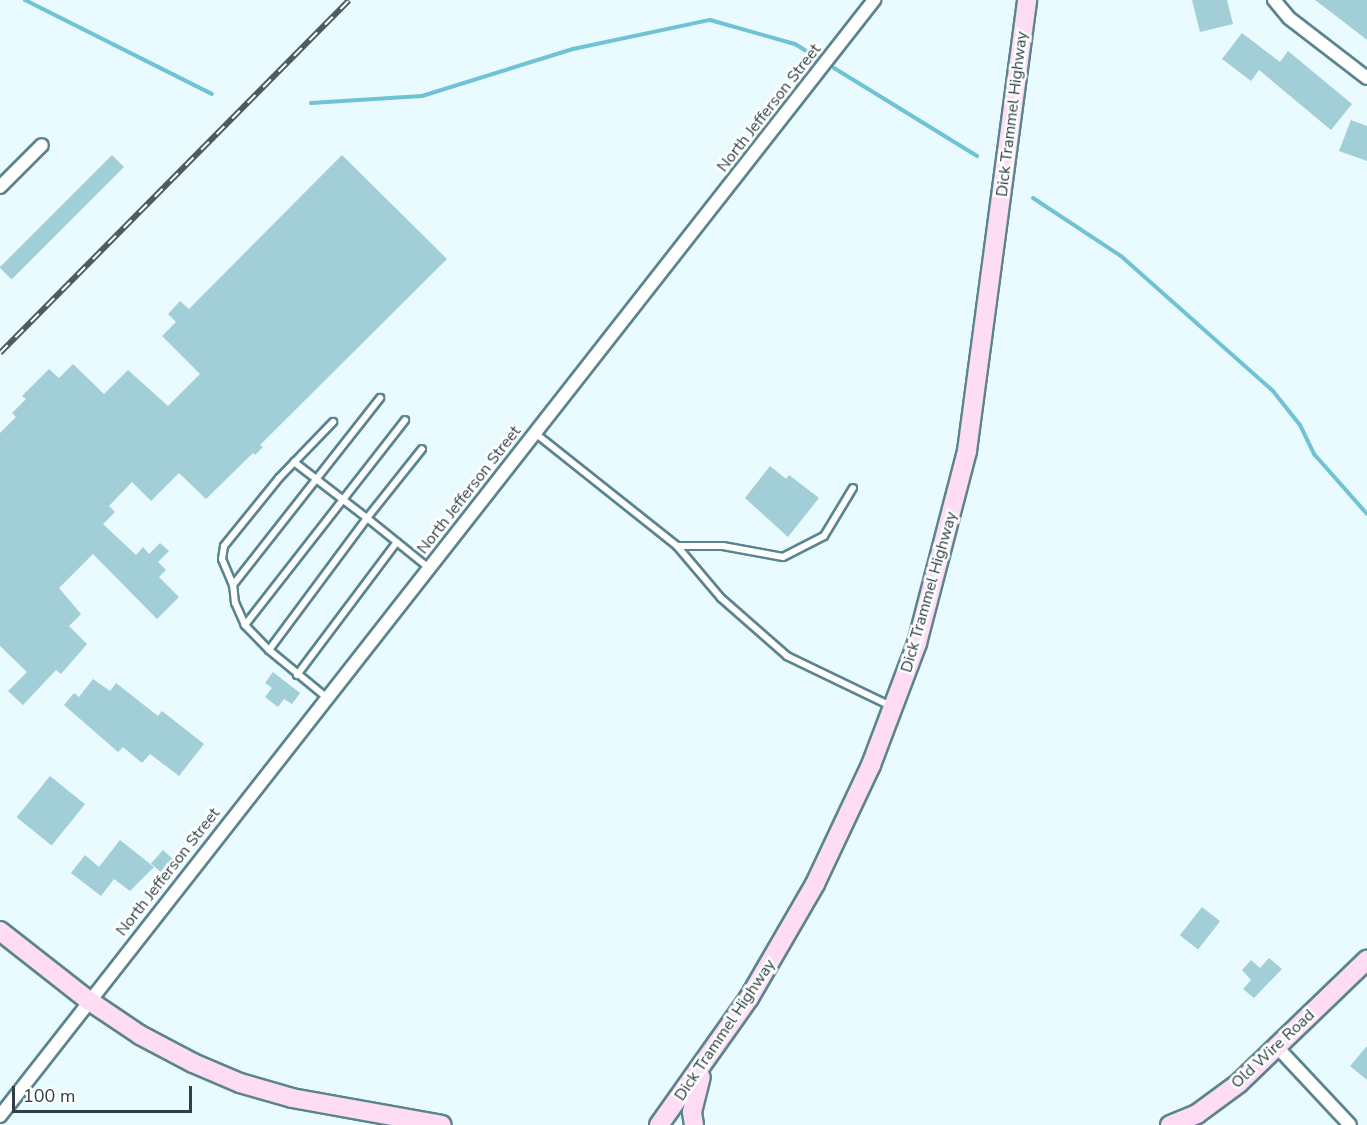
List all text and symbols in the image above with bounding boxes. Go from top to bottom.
street label: Dick Trammel Highway [992,30,1032,198]
street label: North Jefferson Street [713,40,825,176]
street label: North Jefferson Street [413,422,525,558]
street label: Dick Trammel Highway [897,509,961,675]
street label: North Jefferson Street [112,804,224,940]
street label: Dick Trammel Highway [670,956,780,1104]
street label: Old Wire Road [1227,1005,1319,1093]
scale bar [15,1074,195,1112]
text: 100 m [23,1084,75,1108]

